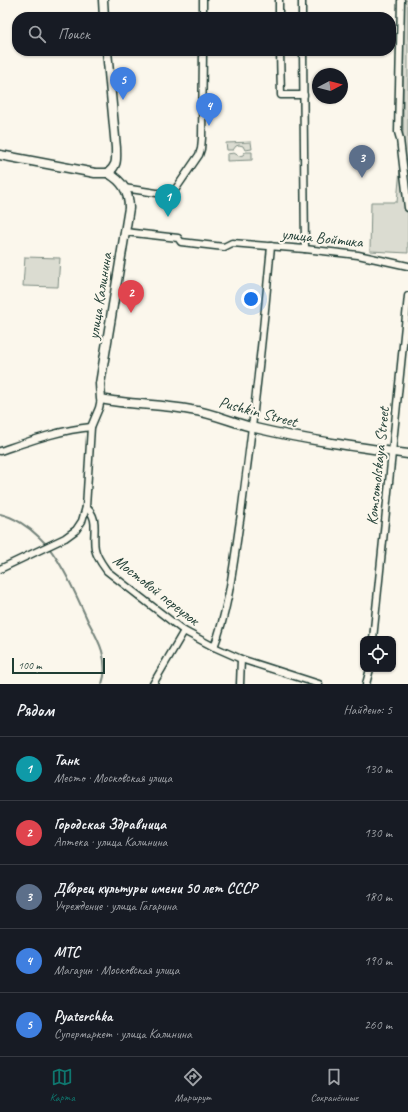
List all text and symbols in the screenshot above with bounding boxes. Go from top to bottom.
search box [12,12,396,56]
icon: search [26,23,48,45]
text: Поиск [58,25,90,44]
pin: 5 [110,67,136,100]
north arrow [312,68,348,104]
pin: 4 [196,93,222,126]
pin: 3 [349,145,375,178]
pin: 1 [155,184,181,217]
street label: улица Войтика [279,224,365,252]
street label: улица Калинина [83,250,117,342]
pin: 2 [118,280,144,313]
your location [241,289,261,309]
street label: Pushkin Street [217,392,301,432]
street label: Komsomolskaya Street [362,404,394,526]
street label: Мостовой переулок [109,550,205,631]
map controls [360,636,396,672]
button: locate [360,636,396,672]
scale bar [12,656,105,675]
text: 100 m [18,658,42,672]
text: Рядом [16,700,54,721]
text: Найдено: 5 [344,702,392,718]
text: Танк [54,751,79,770]
text: 1 [26,761,32,777]
text: 130 m [364,761,392,777]
text: Место · Московская улица [54,770,172,786]
text: Городская Здравница [54,815,166,834]
text: 2 [26,825,32,841]
text: 130 m [364,825,392,841]
text: Аптека · улица Калинина [54,834,167,850]
text: Дворец культуры имени 50 лет СССР [54,879,257,898]
text: 3 [26,889,32,905]
text: 180 m [364,889,392,905]
text: Учреждение · улица Гагарина [54,898,177,914]
text: МТС [54,943,80,962]
text: 4 [26,953,32,969]
text: 190 m [364,953,392,969]
text: Магазин · Московская улица [54,962,179,978]
text: Pyaterchka [54,1007,112,1026]
text: 5 [26,1017,32,1033]
text: 260 m [364,1017,392,1033]
text: Супермаркет · улица Калинина [54,1026,192,1042]
tab: Карта [50,1066,75,1104]
tab: Маршрут [175,1066,211,1104]
tab: Сохранённые [310,1066,358,1104]

